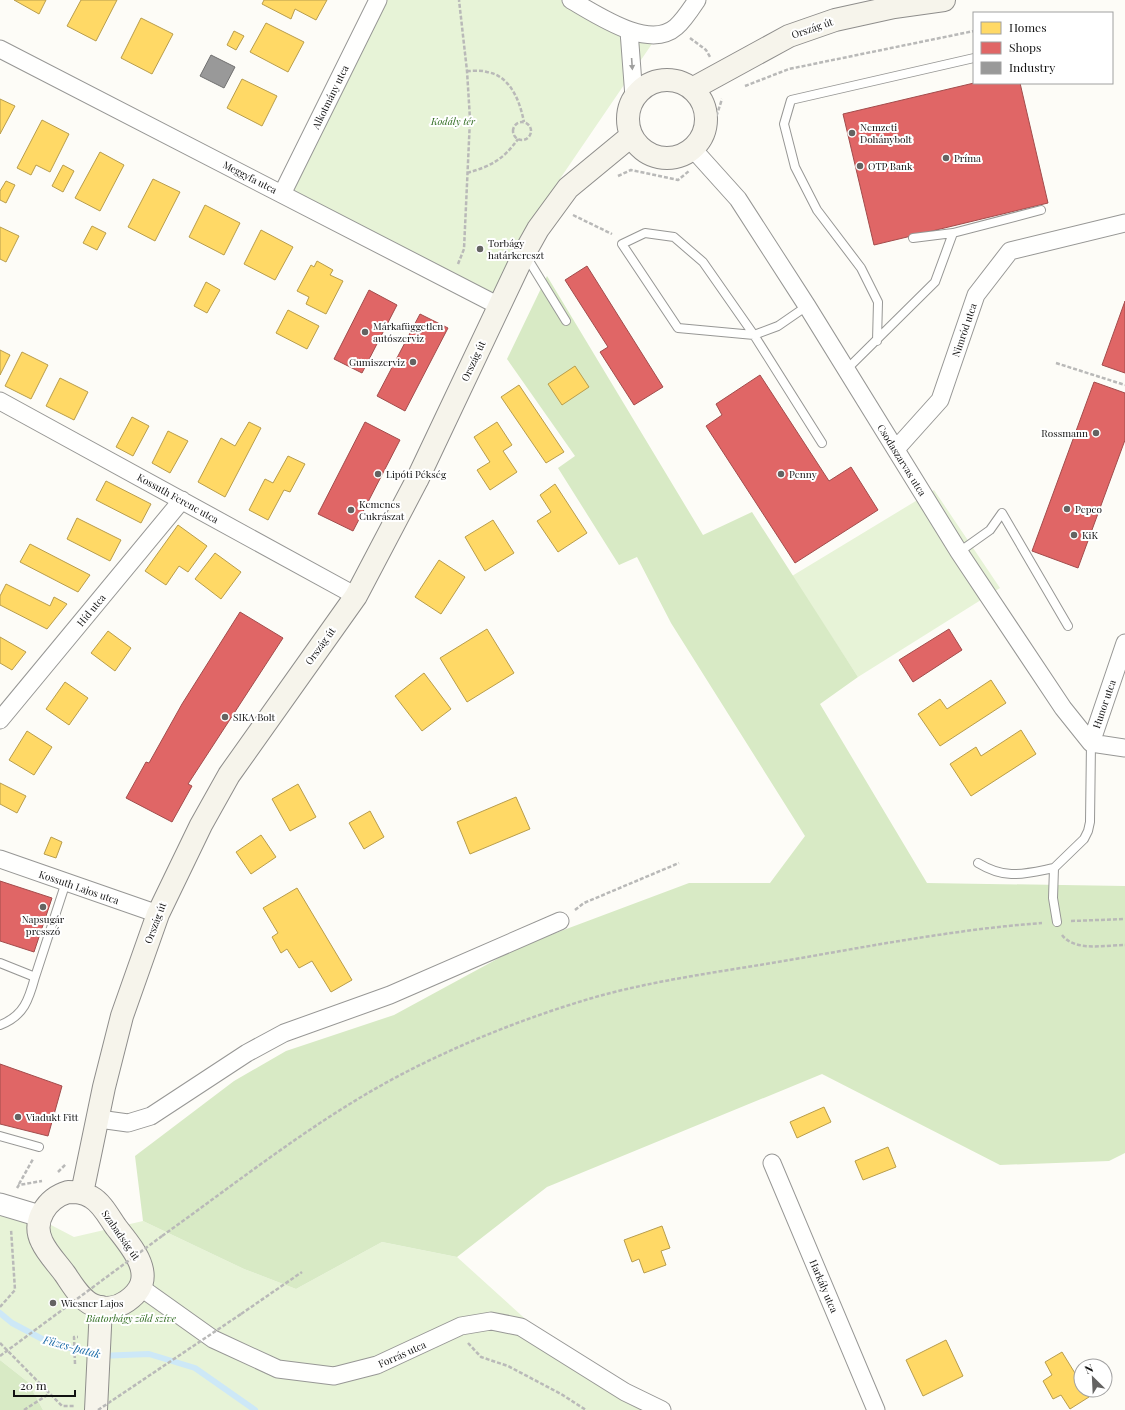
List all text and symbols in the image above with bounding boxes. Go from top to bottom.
legend [973,12,1113,84]
street label: Ország út [789,14,835,42]
text: Homes [1009,19,1047,35]
text: Shops [1009,39,1041,55]
one-way arrow [628,58,635,70]
text: Industry [1009,59,1055,75]
street label: Alkotmány utca [308,63,352,132]
park label: Kodály tér [430,114,476,128]
place label: Nemzeti Dohánybolt [860,120,912,146]
marker: Nemzeti Dohánybolt [847,128,857,138]
place label: Príma [954,151,981,165]
marker: Príma [941,153,951,163]
street label: Meggyfa utca [221,157,279,197]
place label: OTP Bank [868,159,913,173]
marker: OTP Bank [855,161,865,171]
place label: Torbágy határkereszt [488,236,544,262]
marker: Torbágy határkereszt [475,244,485,254]
street label: Nimród utca [948,301,980,359]
place label: Márkafüggetlen autószerviz [373,319,443,345]
marker: Márkafüggetlen autószerviz [360,327,370,337]
street label: Ország út [458,338,489,384]
place label: Gumiszerviz [349,355,405,369]
marker: Gumiszerviz [408,357,418,367]
street label: Csodaszarvas utca [874,421,930,499]
place label: Rossmann [1041,426,1088,440]
marker: Rossmann [1091,428,1101,438]
place label: Lipóti Pékség [386,467,447,481]
place label: Penny [789,467,817,481]
marker: Lipóti Pékség [373,469,383,479]
marker: Penny [776,469,786,479]
street label: Kossuth Ferenc utca [135,470,221,526]
place label: Kemenes Cukrászat [359,497,405,523]
place label: Pepco [1075,502,1102,516]
marker: Pepco [1062,504,1072,514]
marker: Kemenes Cukrászat [346,505,356,515]
place label: KiK [1082,528,1098,542]
marker: KiK [1069,530,1079,540]
street label: Híd utca [73,591,109,629]
street label: Ország út [302,624,339,668]
street label: Hunor utca [1089,678,1119,730]
place label: SIKA Bolt [233,710,276,724]
marker: SIKA Bolt [220,712,230,722]
street label: Kossuth Lajos utca [37,867,121,907]
street label: Ország út [141,900,169,946]
marker: Napsugár presszó [38,902,48,912]
place label: Napsugár presszó [22,912,65,938]
place label: Viadukt Fitt [25,1110,79,1124]
marker: Viadukt Fitt [13,1112,23,1122]
street label: Szabadság út [99,1207,144,1263]
street label: Harkály utca [807,1257,841,1315]
place label: Wiesner Lajos [60,1296,124,1310]
marker: Wiesner Lajos [48,1298,58,1308]
park label: Biatorbágy zöld szíve [85,1311,177,1325]
water label: Füzes-patak [41,1331,103,1361]
street label: Forrás utca [376,1337,428,1371]
north arrow [1073,1358,1113,1398]
text: N [1082,1360,1095,1377]
scale bar [14,1372,75,1398]
text: 20 m [20,1377,47,1393]

